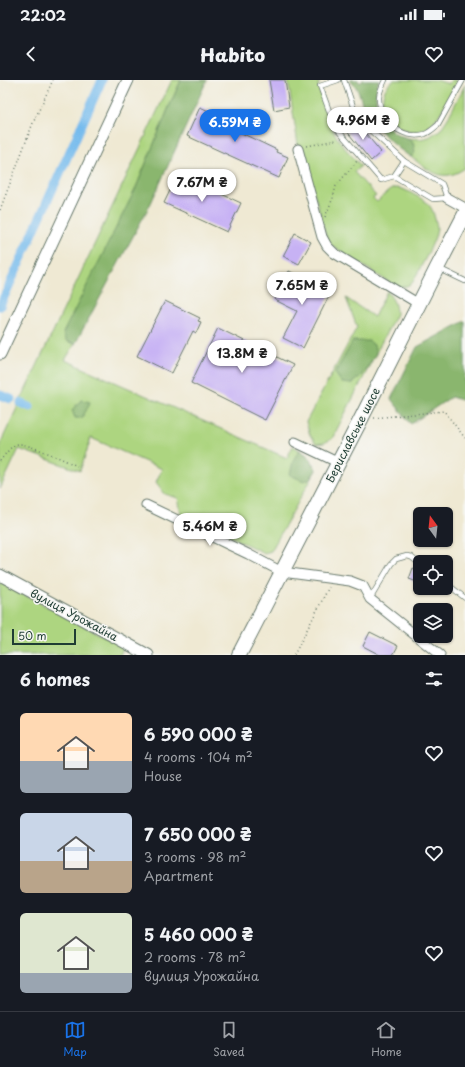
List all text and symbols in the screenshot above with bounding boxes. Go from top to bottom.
text: 22:02 [20,3,66,26]
text: Habito [200,41,265,68]
icon: back [20,43,42,65]
icon: heart [423,43,445,65]
pin: 4.96M ₴ [326,107,400,141]
pin: 6.59M ₴ [198,109,272,143]
text: 4.96M ₴ [336,110,390,129]
text: 6.59M ₴ [209,112,261,131]
pin: 7.67M ₴ [165,169,239,203]
text: 7.67M ₴ [176,172,228,191]
pin: 7.65M ₴ [265,272,339,306]
text: 7.65M ₴ [276,275,328,294]
pin: 13.8M ₴ [205,340,279,374]
text: 13.8M ₴ [216,343,268,362]
street label: Бериславське шосе [321,384,384,485]
north arrow [413,507,453,547]
map controls [413,507,453,643]
pin: 5.46M ₴ [173,513,247,547]
text: 5.46M ₴ [183,516,237,535]
button: locate [413,555,453,595]
street label: вулиця Урожайна [27,584,121,645]
button: layers [413,603,453,643]
scale bar [12,627,76,646]
text: 50 m [18,627,47,644]
text: 6 homes [20,666,90,692]
icon: filters [423,668,445,690]
text: 6 590 000 ₴ [144,721,252,747]
icon: home [52,729,100,777]
icon: heart [423,742,445,764]
text: 4 rooms · 104 m² [144,747,253,766]
text: House [144,766,182,785]
text: 7 650 000 ₴ [144,821,252,847]
icon: home [52,829,100,877]
icon: heart [423,842,445,864]
text: 3 rooms · 98 m² [144,847,246,866]
text: Apartment [144,866,213,885]
text: 5 460 000 ₴ [144,921,253,947]
icon: home [52,929,100,977]
icon: heart [423,942,445,964]
text: 2 rooms · 78 m² [144,947,246,966]
text: вулиця Урожайна [144,966,259,985]
tab: Map [63,1019,87,1060]
tab: Saved [213,1019,245,1060]
tab: Home [371,1019,402,1060]

